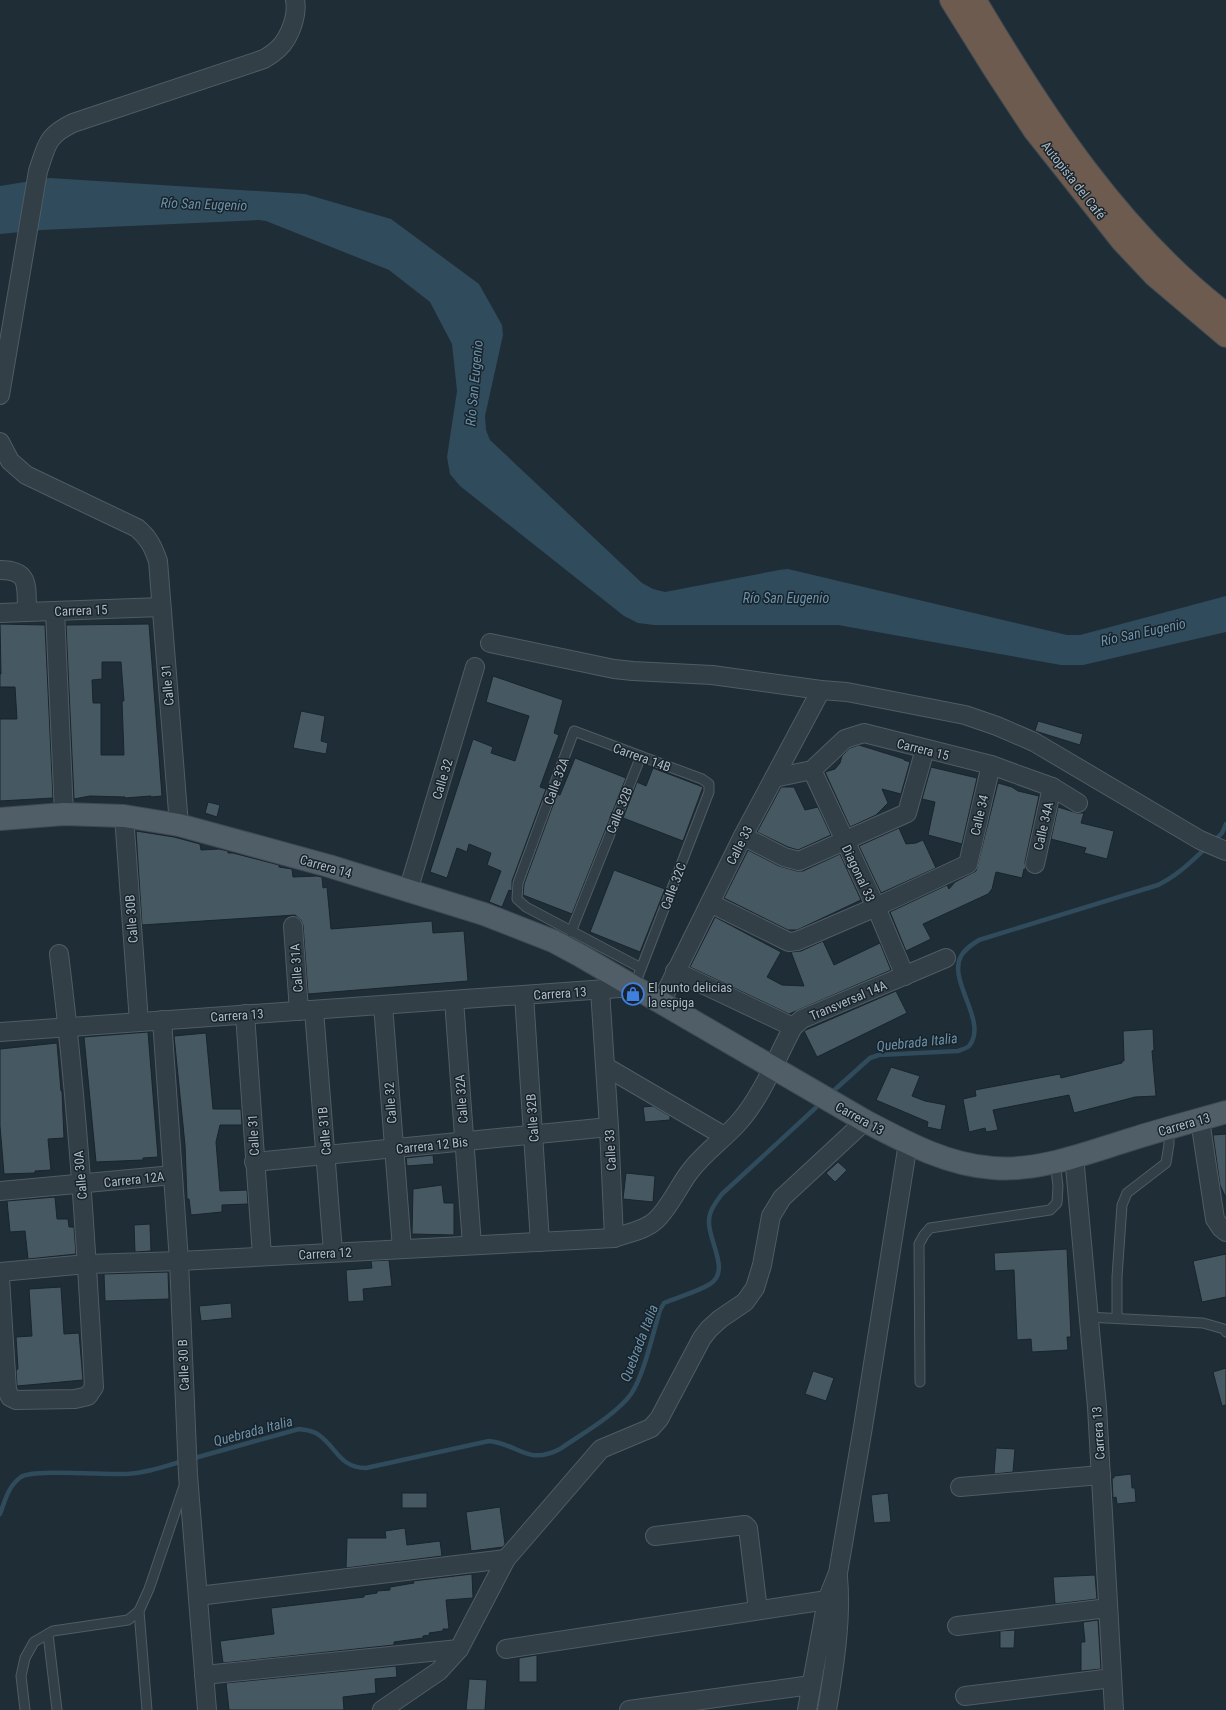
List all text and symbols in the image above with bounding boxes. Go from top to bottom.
street label: Autopista del Café [1039,138,1109,222]
water label: Río San Eugenio [161,194,248,214]
water label: Río San Eugenio [462,339,486,427]
water label: Río San Eugenio [743,590,829,606]
street label: Carrera 15 [54,602,108,619]
water label: Río San Eugenio [1099,615,1187,649]
street label: Calle 31 [158,664,177,706]
street label: Carrera 15 [895,736,951,763]
street label: Carrera 14B [611,740,673,775]
street label: Calle 32A [541,755,572,807]
street label: Calle 32 [429,757,456,801]
street label: Calle 32B [603,785,636,836]
street label: Calle 34 [968,793,992,837]
street label: Calle 34A [1031,800,1056,852]
street label: Calle 33 [723,823,756,867]
street label: Diagonal 33 [839,842,878,904]
street label: Carrera 14 [298,852,354,881]
street label: Calle 32C [658,861,689,912]
street label: Calle 30B [122,894,141,944]
street label: Calle 31A [287,943,306,993]
street label: Transversal 14A [807,977,890,1023]
place label: El punto delicias la espiga [648,980,732,1010]
shop icon: El punto delicias la espiga [620,981,646,1007]
street label: Carrera 13 [533,984,587,1003]
street label: Carrera 13 [210,1006,264,1025]
water label: Quebrada Italia [876,1030,958,1054]
street label: Calle 32A [452,1074,471,1124]
street label: Calle 32 [382,1082,399,1124]
street label: Calle 32B [523,1093,542,1143]
street label: Carrera 13 [833,1099,887,1138]
street label: Calle 31B [315,1106,334,1156]
street label: Carrera 13 [1156,1110,1212,1139]
street label: Calle 31 [245,1114,262,1156]
street label: Calle 33 [602,1129,619,1171]
street label: Carrera 12 Bis [395,1134,469,1157]
street label: Calle 30A [71,1149,90,1200]
street label: Carrera 12A [103,1169,166,1190]
street label: Carrera 12 [298,1245,352,1262]
water label: Quebrada Italia [617,1302,661,1384]
street label: Calle 30 B [175,1339,192,1391]
street label: Carrera 13 [1089,1406,1108,1460]
water label: Quebrada Italia [212,1413,294,1449]

